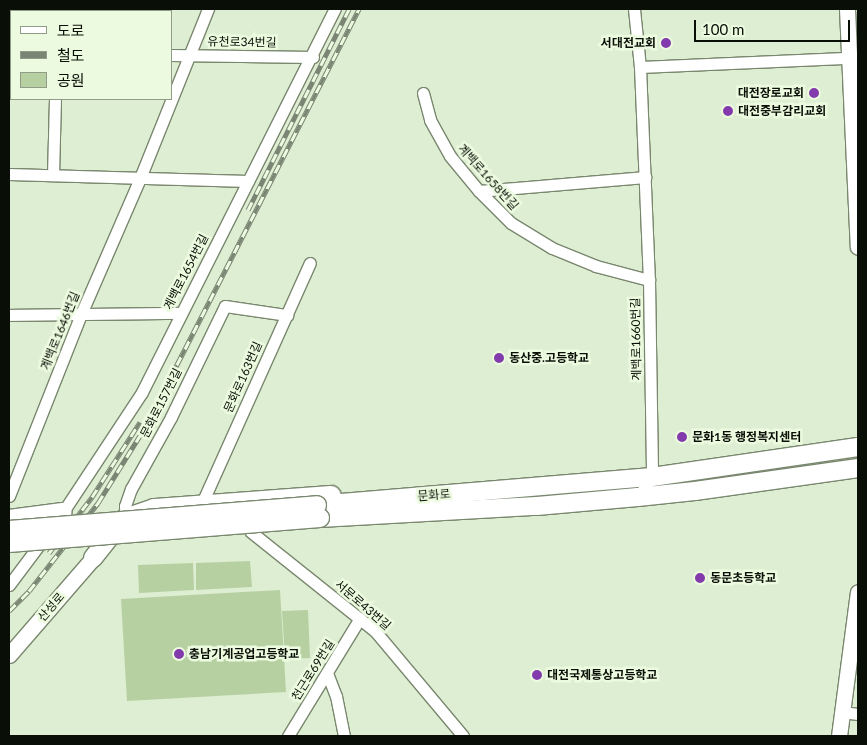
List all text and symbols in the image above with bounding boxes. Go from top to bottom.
legend [10,10,172,100]
scale bar [697,10,853,42]
text: 100 m [702,20,744,38]
text: 도로 [57,21,85,39]
street label: 유천로34번길 [207,34,277,50]
place label: 서대전교회 [601,36,656,50]
marker: 서대전교회 [660,37,672,49]
text: 철도 [57,46,85,64]
text: 공원 [57,71,85,89]
place label: 대전장로교회 [738,86,804,100]
marker: 대전장로교회 [808,87,820,99]
place label: 대전중부감리교회 [738,104,826,118]
marker: 대전중부감리교회 [722,105,734,117]
street label: 계백로1658번길 [455,141,521,213]
street label: 계백로1654번길 [161,232,211,312]
street label: 계백로1646번길 [38,290,82,372]
street label: 계백로1660번길 [628,297,644,381]
street label: 문화로163번길 [221,339,265,415]
place label: 동산중.고등학교 [509,351,589,365]
marker: 동산중.고등학교 [493,352,505,364]
street label: 문화로157번길 [137,366,185,440]
place label: 문화1동 행정복지센터 [692,430,801,444]
marker: 문화1동 행정복지센터 [676,431,688,443]
street label: 문화로 [417,486,451,504]
place label: 동문초등학교 [710,571,776,585]
marker: 동문초등학교 [694,572,706,584]
street label: 서문로43번길 [332,577,394,633]
street label: 산성로 [35,590,67,624]
street label: 천근로69번길 [289,637,337,703]
place label: 충남기계공업고등학교 [189,647,299,661]
marker: 충남기계공업고등학교 [173,648,185,660]
place label: 대전국제통상고등학교 [547,668,657,682]
marker: 대전국제통상고등학교 [531,669,543,681]

